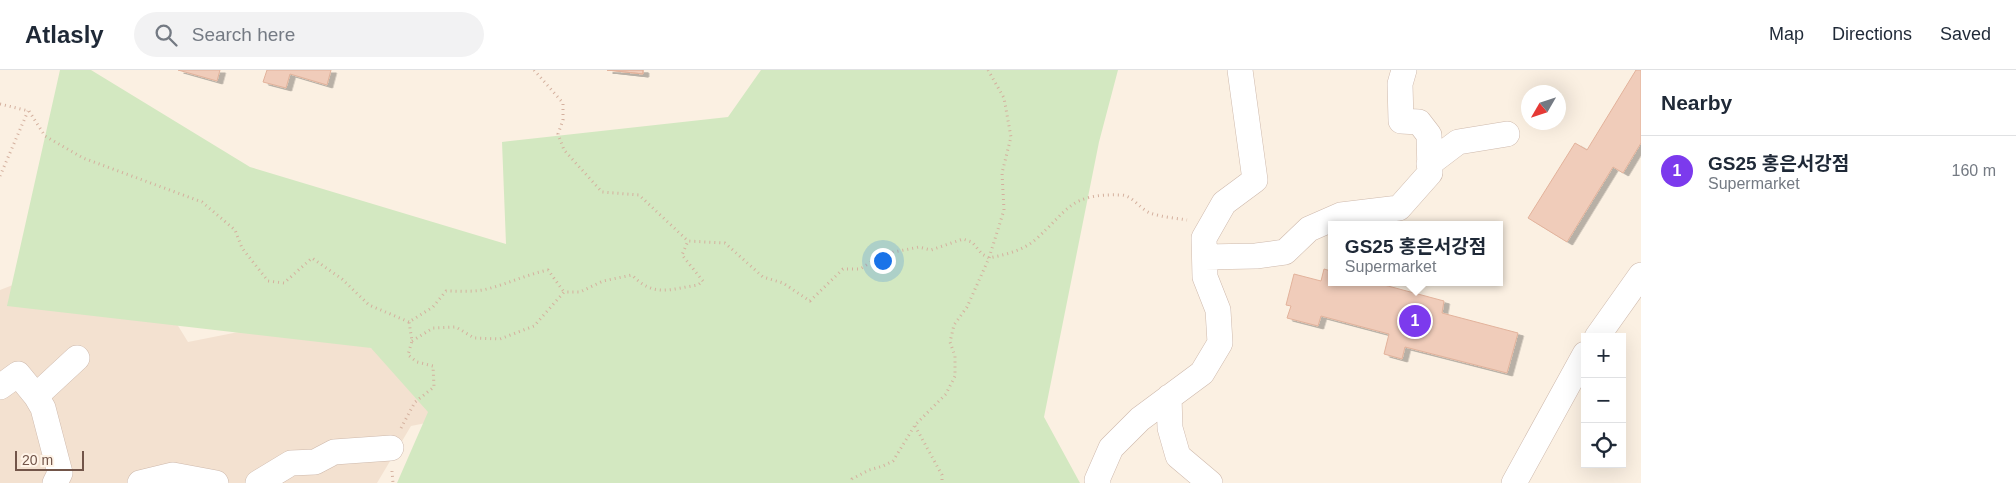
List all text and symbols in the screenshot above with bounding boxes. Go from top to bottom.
search box [134,12,484,57]
text: Atlasly [25,21,104,48]
icon: search [152,21,180,49]
text: Search here [192,24,295,45]
text: Map [1769,24,1804,44]
text: Directions [1832,24,1912,44]
text: Saved [1940,24,1991,44]
north arrow [1521,85,1566,130]
text: Nearby [1661,91,1732,114]
text: GS25 홍은서강점 [1708,153,1849,174]
text: 1 [1673,162,1681,179]
text: 160 m [1952,162,1996,179]
text: Supermarket [1708,175,1800,192]
popup [1328,221,1503,286]
text: GS25 홍은서강점 [1345,236,1486,257]
your location [870,248,896,274]
text: Supermarket [1345,258,1436,275]
pin: 1 [1399,302,1431,340]
map controls [1581,333,1626,468]
button: + [1581,333,1626,378]
button: − [1581,378,1626,423]
button: locate [1581,423,1626,468]
scale bar [15,448,84,471]
text: 20 m [22,452,53,468]

